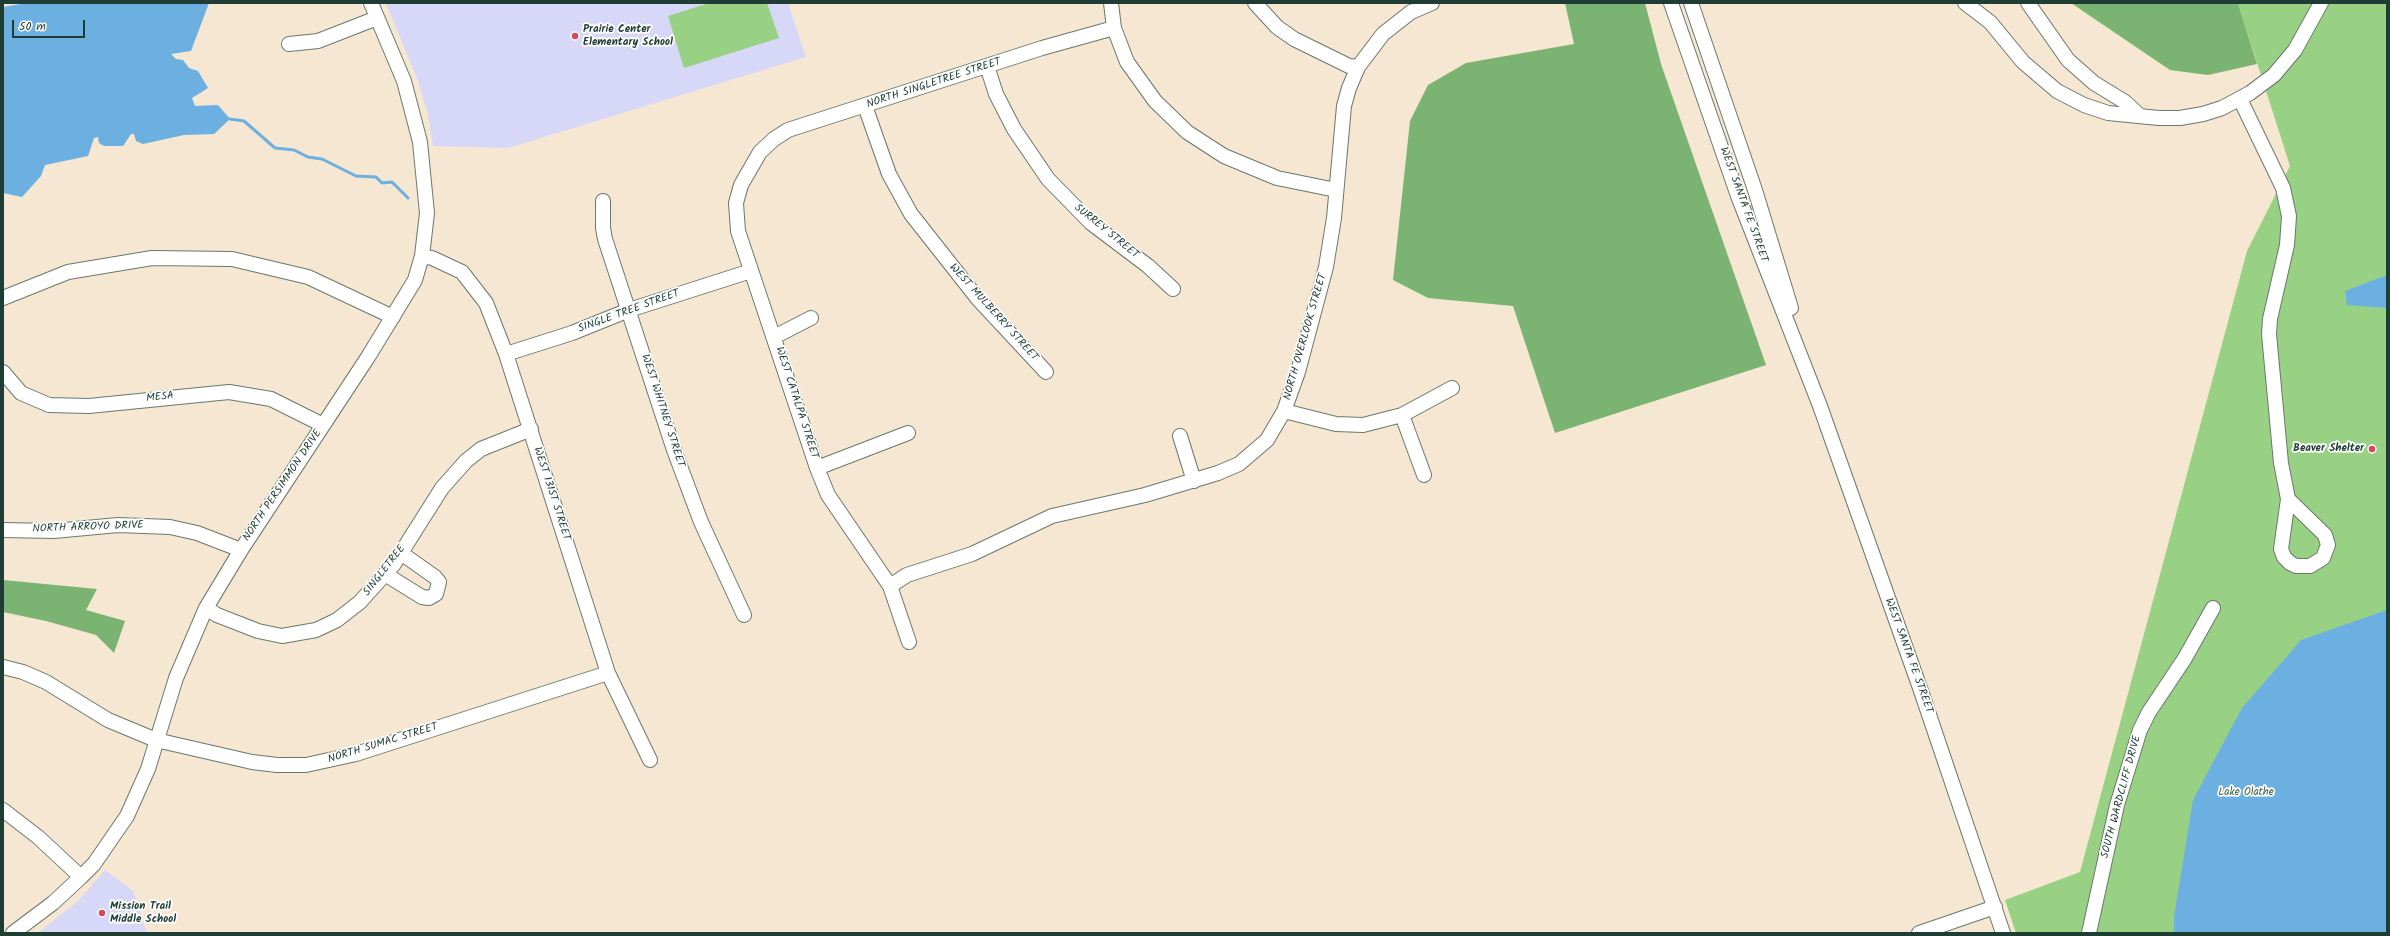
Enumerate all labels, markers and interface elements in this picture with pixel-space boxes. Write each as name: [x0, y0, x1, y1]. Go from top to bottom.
scale bar: [14, 12, 87, 38]
text: 50 m: [19, 17, 46, 36]
place label: Prairie Center Elementary School: [583, 23, 673, 49]
marker: Prairie Center Elementary School: [570, 31, 580, 41]
street label: NORTH SINGLETREE STREET: [865, 56, 1003, 112]
street label: WEST SANTA FE STREET: [1716, 146, 1770, 264]
street label: SURREY STREET: [1071, 202, 1141, 262]
street label: WEST MULBERRY STREET: [946, 262, 1040, 364]
street label: NORTH OVERLOOK STREET: [1282, 272, 1330, 402]
street label: SINGLE TREE STREET: [577, 288, 681, 336]
street label: WEST CATALPA STREET: [772, 345, 820, 461]
street label: WEST WHITNEY STREET: [637, 353, 687, 469]
street label: MESA: [146, 390, 174, 406]
street label: NORTH PERSIMMON DRIVE: [241, 428, 325, 544]
place label: Beaver Shelter: [2293, 442, 2364, 456]
marker: Beaver Shelter: [2367, 444, 2377, 454]
street label: WEST 131ST STREET: [530, 446, 572, 542]
street label: NORTH ARROYO DRIVE: [32, 519, 144, 537]
street label: SINGLETREE: [361, 543, 409, 599]
street label: WEST SANTA FE STREET: [1881, 597, 1935, 715]
street label: NORTH SUMAC STREET: [327, 721, 439, 767]
street label: SOUTH WARDCLIFF DRIVE: [2099, 734, 2145, 860]
park label: Lake Olathe: [2218, 786, 2274, 800]
place label: Mission Trail Middle School: [110, 900, 176, 926]
marker: Mission Trail Middle School: [97, 908, 107, 918]

